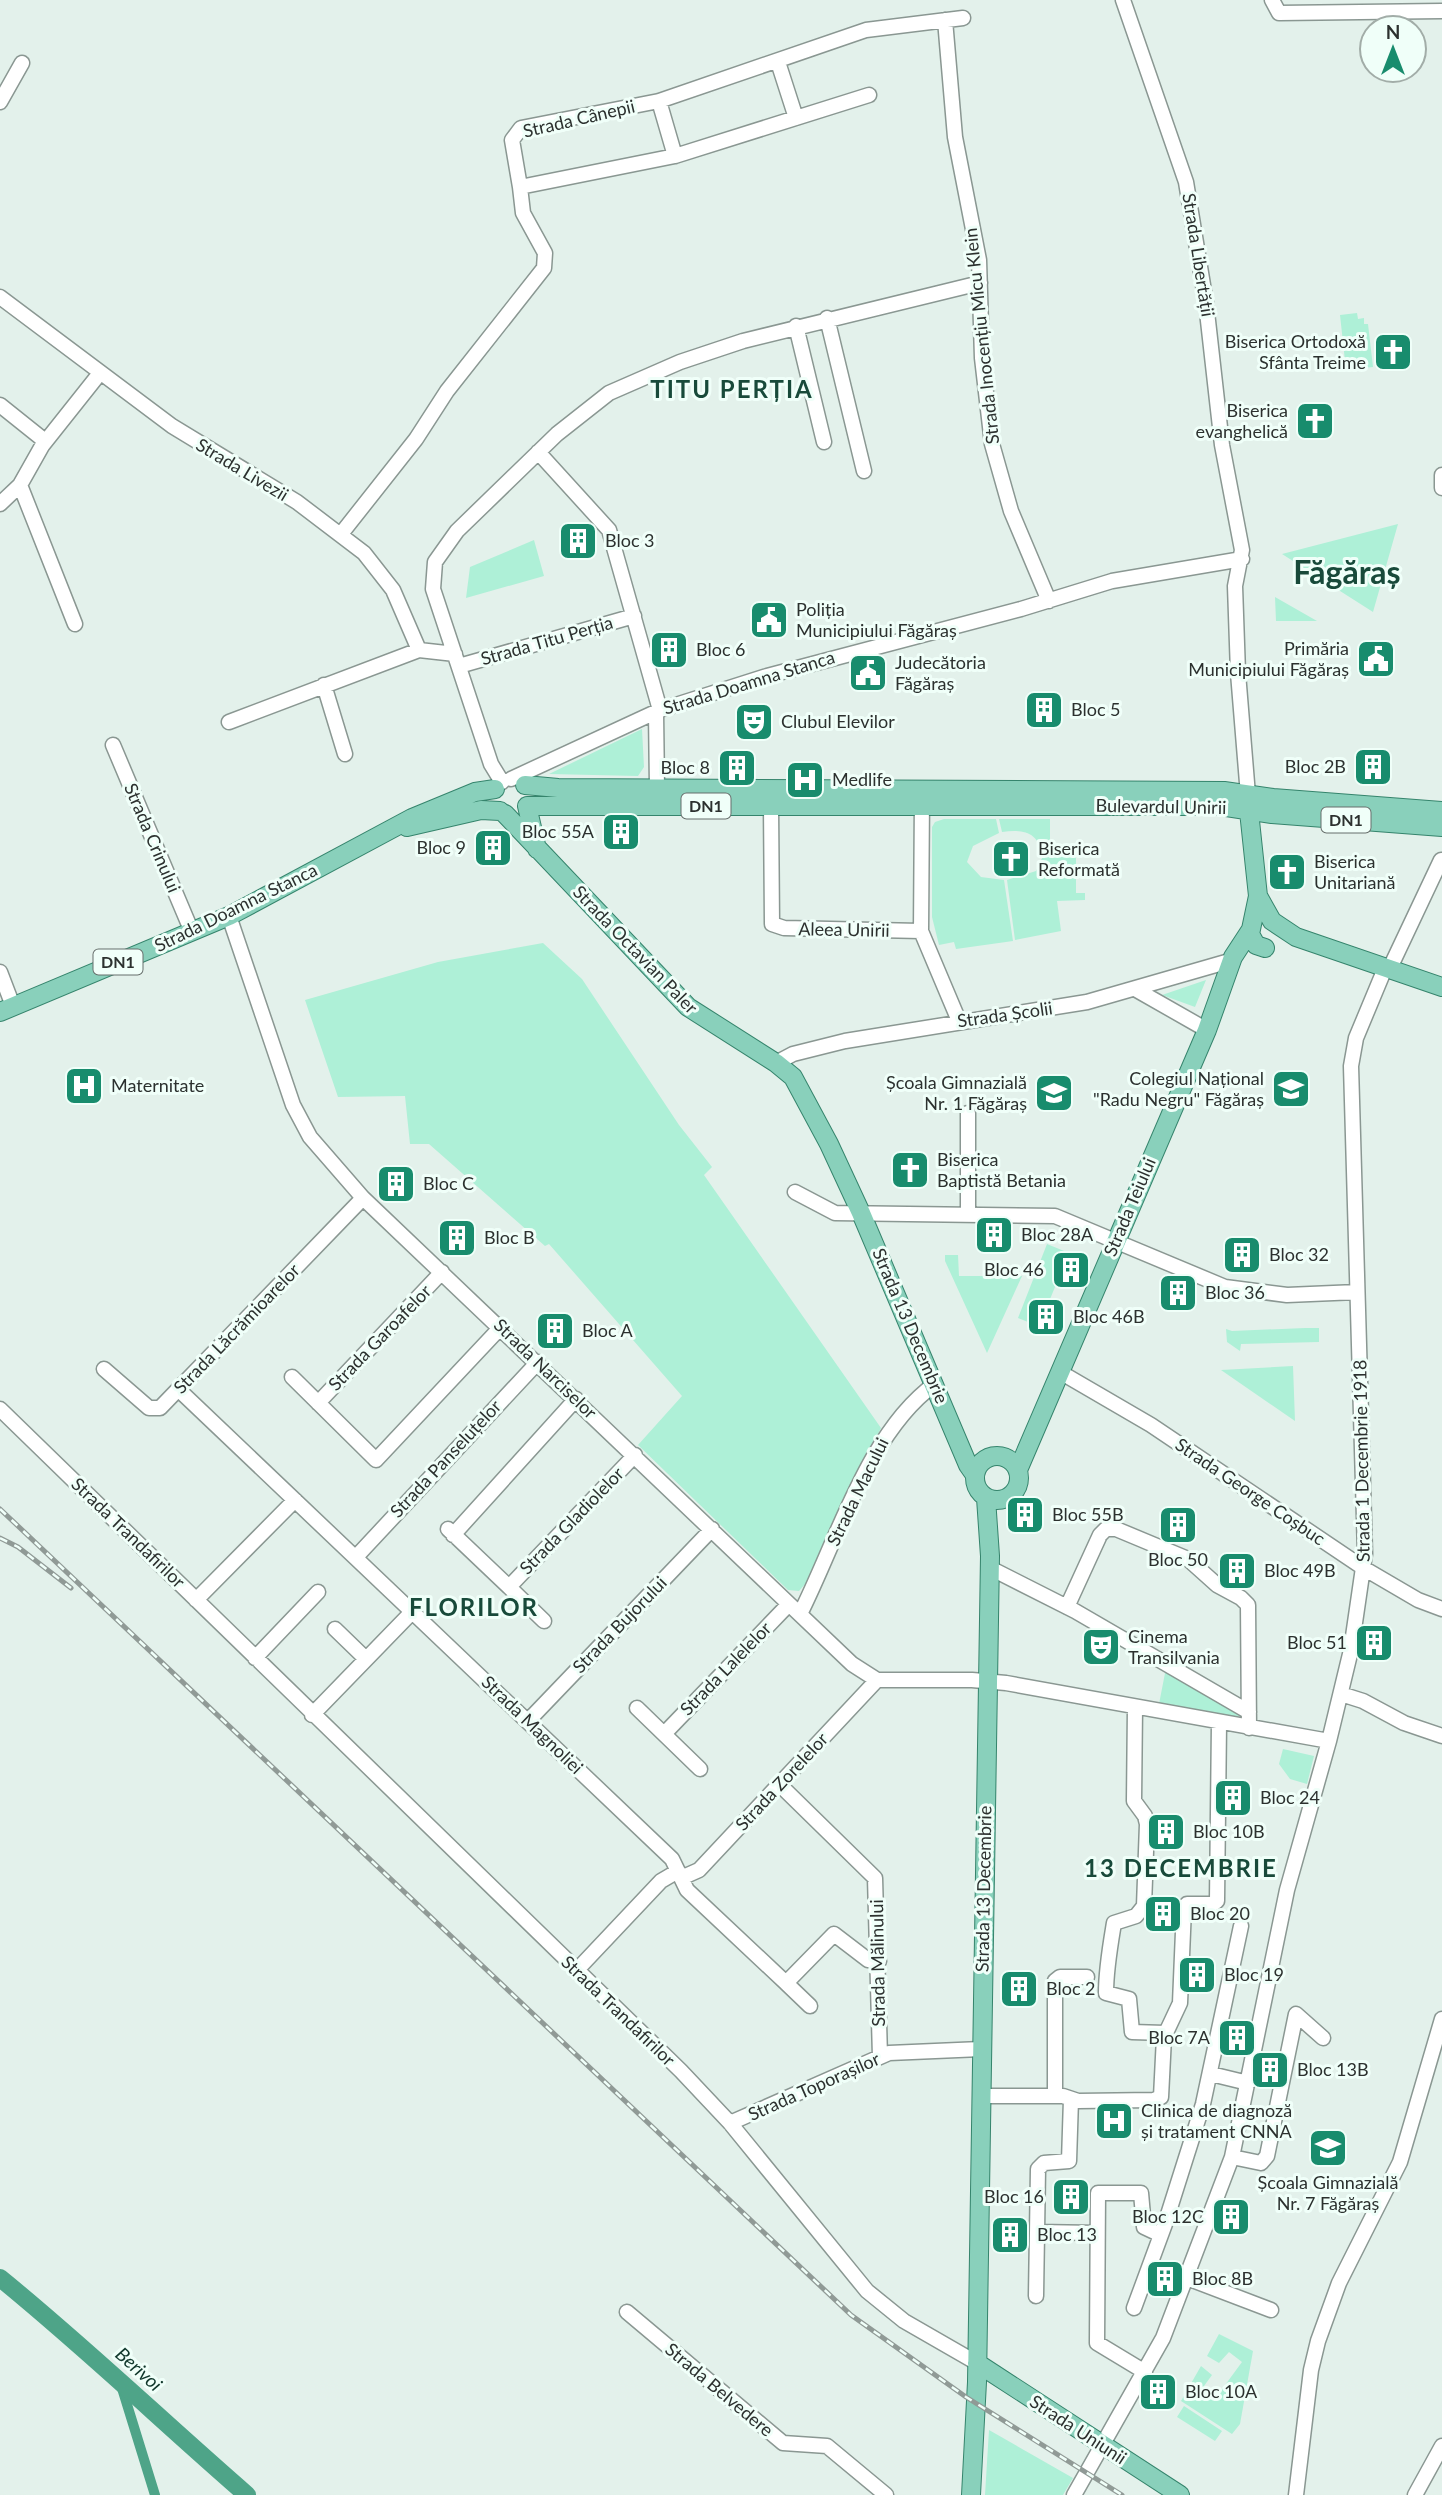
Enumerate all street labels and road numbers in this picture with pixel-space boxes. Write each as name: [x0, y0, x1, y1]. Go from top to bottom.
street label: Strada Cânepii: [521, 94, 637, 142]
street label: Strada Libertății: [1178, 191, 1220, 318]
street label: Strada Inocențiu Micu Klein: [959, 227, 1003, 445]
street label: Strada Livezii: [192, 433, 293, 505]
street label: Strada Titu Perția: [478, 611, 615, 669]
street label: Strada Doamna Stanca: [660, 645, 837, 719]
street label: Strada Crinului: [120, 780, 186, 895]
road number: DN1: [682, 793, 730, 818]
street label: Bulevardul Unirii: [1095, 794, 1227, 818]
road number: DN1: [1322, 807, 1370, 832]
street label: Strada Doamna Stanca: [151, 858, 320, 956]
street label: Strada Octavian Paler: [569, 881, 703, 1018]
street label: Aleea Unirii: [798, 917, 890, 941]
road number: DN1: [94, 950, 142, 974]
street label: Strada Școlii: [956, 996, 1054, 1032]
street label: Strada Teiului: [1098, 1154, 1160, 1259]
street label: Strada 13 Decembrie: [868, 1245, 954, 1407]
street label: Strada Lăcrămioarelor: [169, 1259, 304, 1398]
street label: Strada Garoafelor: [323, 1280, 436, 1395]
street label: Strada Narciselor: [490, 1314, 602, 1423]
street label: Strada 1 Decembrie 1918: [1348, 1360, 1374, 1562]
street label: Strada Panseluțelor: [385, 1395, 506, 1522]
street label: Strada George Coșbuc: [1172, 1433, 1330, 1550]
street label: Strada Macului: [821, 1434, 893, 1549]
street label: Strada Gladiolelor: [515, 1462, 628, 1578]
street label: Strada Trandafirilor: [67, 1472, 190, 1592]
street label: Strada Bujorului: [568, 1571, 671, 1677]
street label: Strada Lalelelor: [675, 1617, 776, 1720]
street label: Strada Magnoliei: [478, 1670, 588, 1778]
street label: Strada Zorelelor: [730, 1727, 833, 1835]
street label: Strada 13 Decembrie: [971, 1806, 995, 1972]
street label: Strada Mălinului: [865, 1899, 889, 2027]
street label: Strada Trandafirilor: [557, 1950, 680, 2070]
street label: Strada Toporașilor: [744, 2047, 883, 2125]
street label: Strada Belvedere: [661, 2338, 778, 2441]
street label: Strada Uniunii: [1026, 2390, 1131, 2469]

